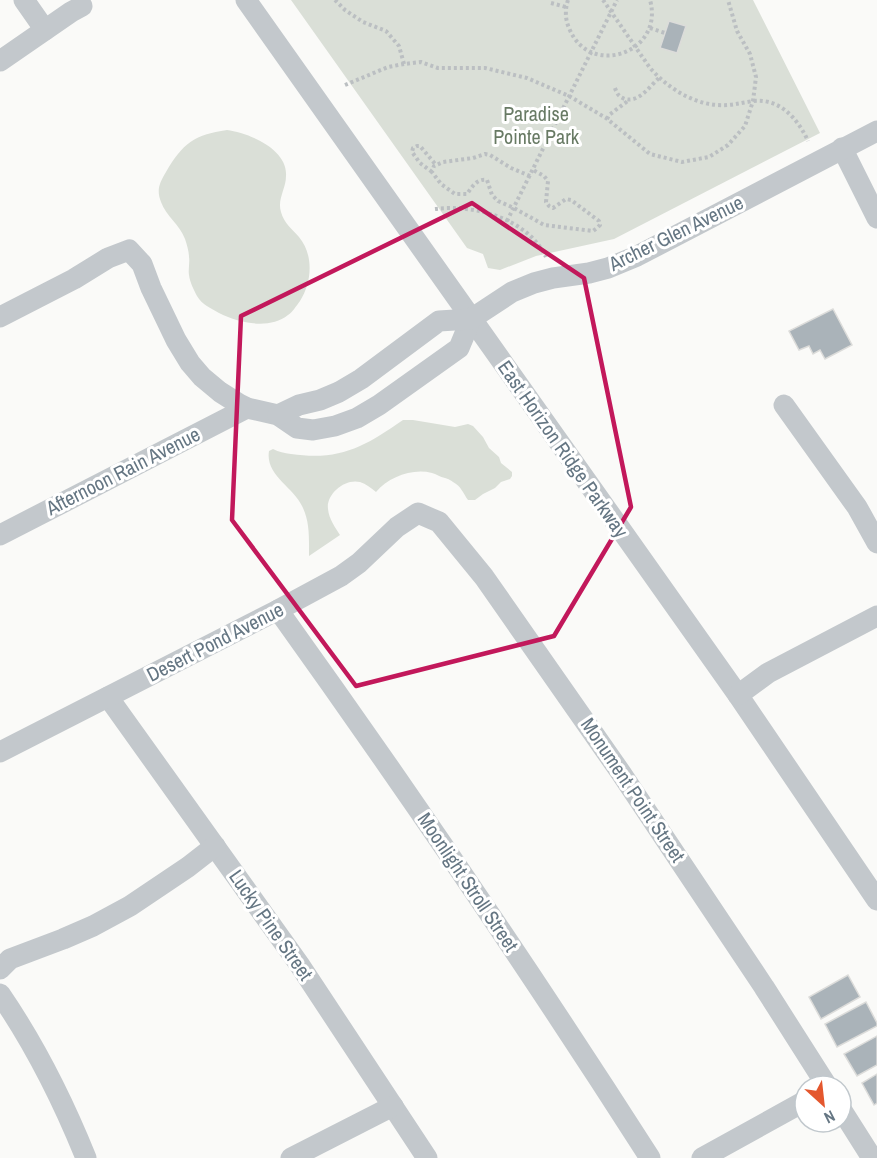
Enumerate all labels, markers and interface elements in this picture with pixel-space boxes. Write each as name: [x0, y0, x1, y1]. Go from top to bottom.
park label: Paradise Pointe Park: [493, 100, 580, 150]
street label: Archer Glen Avenue: [603, 188, 748, 277]
street label: East Horizon Ridge Parkway: [492, 355, 635, 543]
street label: Afternoon Rain Avenue: [40, 420, 204, 521]
street label: Desert Pond Avenue: [142, 595, 288, 688]
street label: Monument Point Street: [575, 712, 692, 868]
street label: Moonlight Stroll Street: [412, 807, 525, 957]
street label: Lucky Pine Street: [223, 864, 320, 986]
north arrow: [793, 1074, 853, 1134]
text: N: [821, 1105, 839, 1129]

